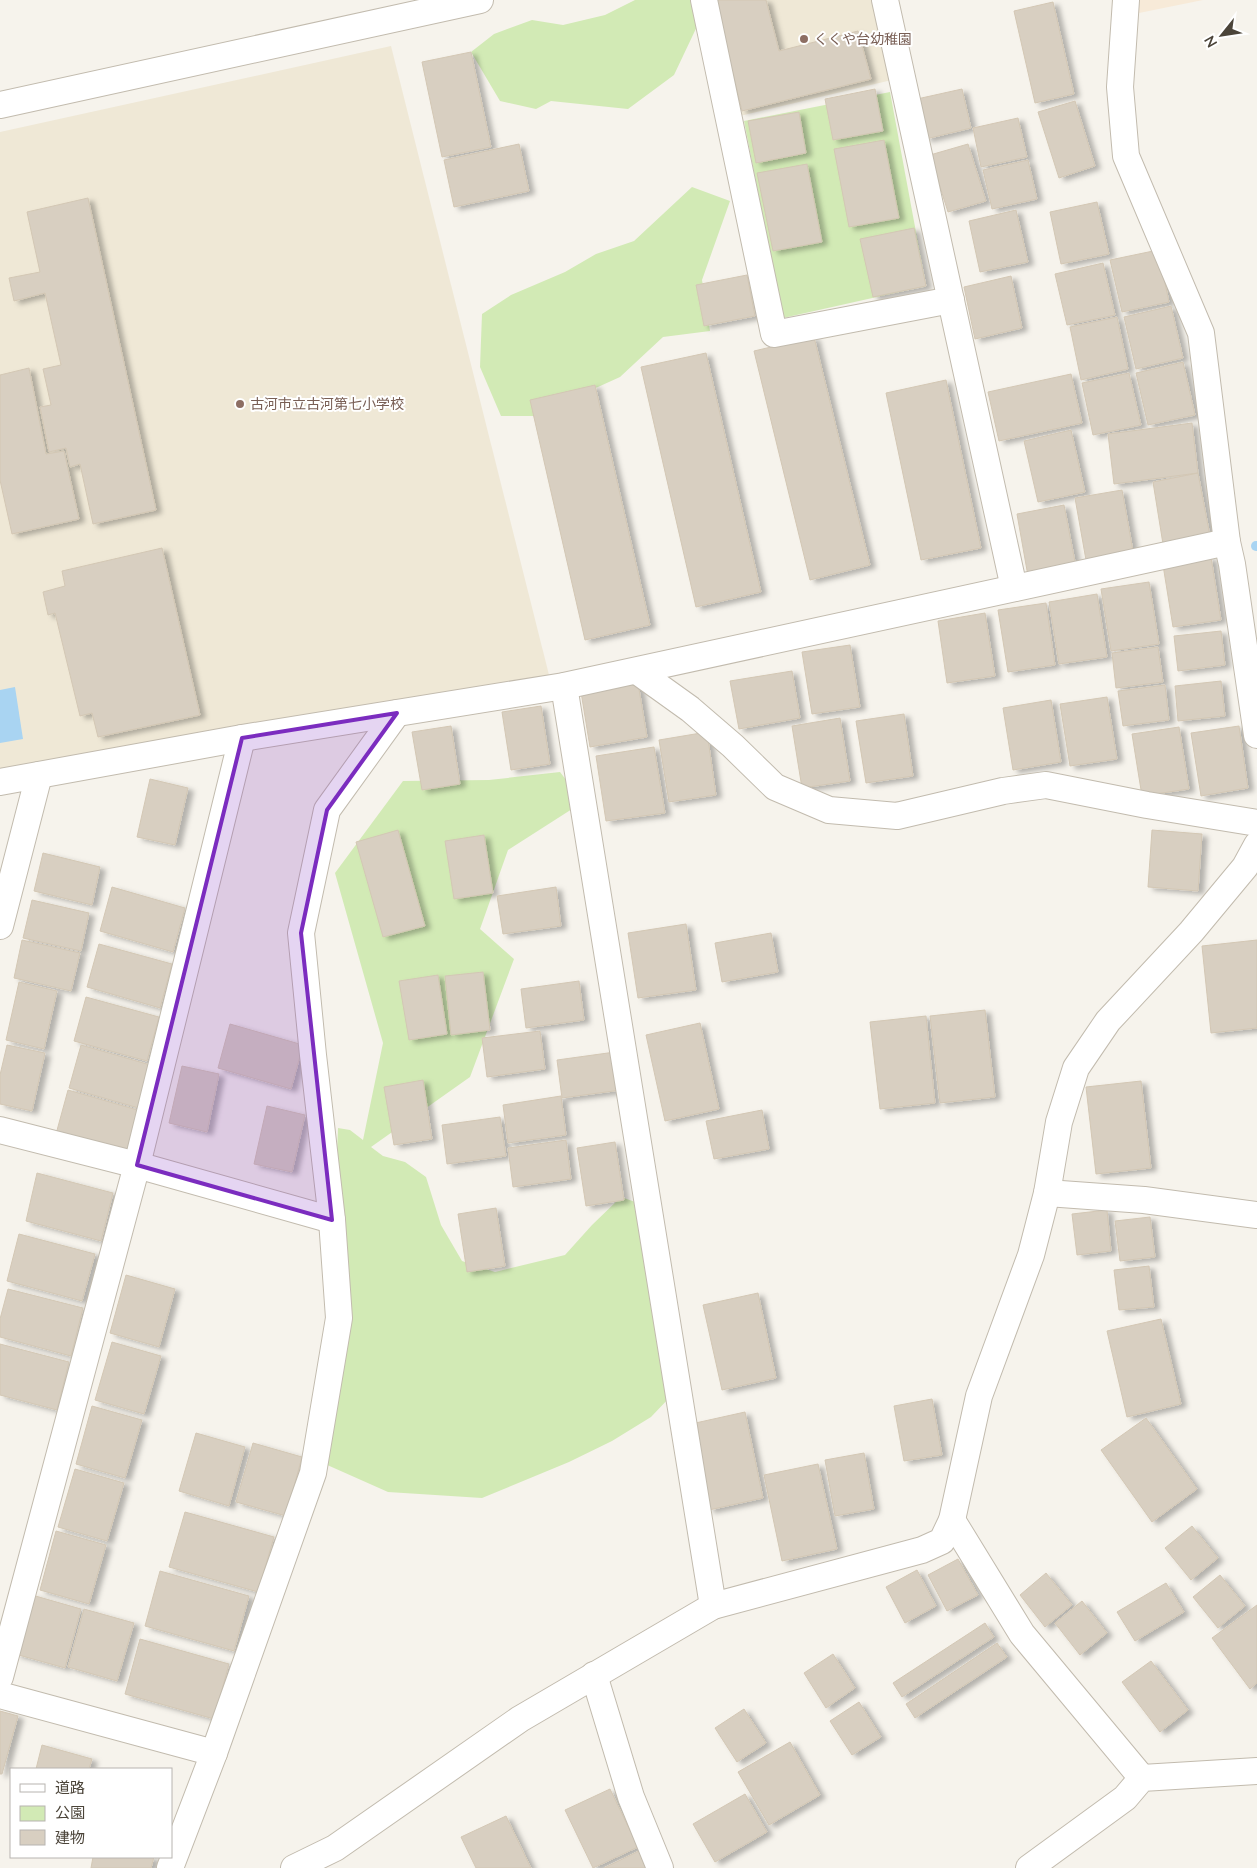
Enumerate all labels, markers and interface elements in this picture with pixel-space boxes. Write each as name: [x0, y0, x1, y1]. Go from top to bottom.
north arrow: [1197, 10, 1247, 60]
place label: くくや台幼稚園: [814, 30, 912, 47]
marker: くくや台幼稚園: [798, 33, 810, 45]
text: N: [1200, 33, 1220, 51]
place label: 古河市立古河第七小学校: [250, 395, 404, 412]
marker: 古河市立古河第七小学校: [234, 398, 246, 410]
legend: [10, 1768, 172, 1858]
text: 道路: [55, 1778, 85, 1796]
text: 公園: [55, 1803, 85, 1821]
text: 建物: [55, 1828, 85, 1846]

